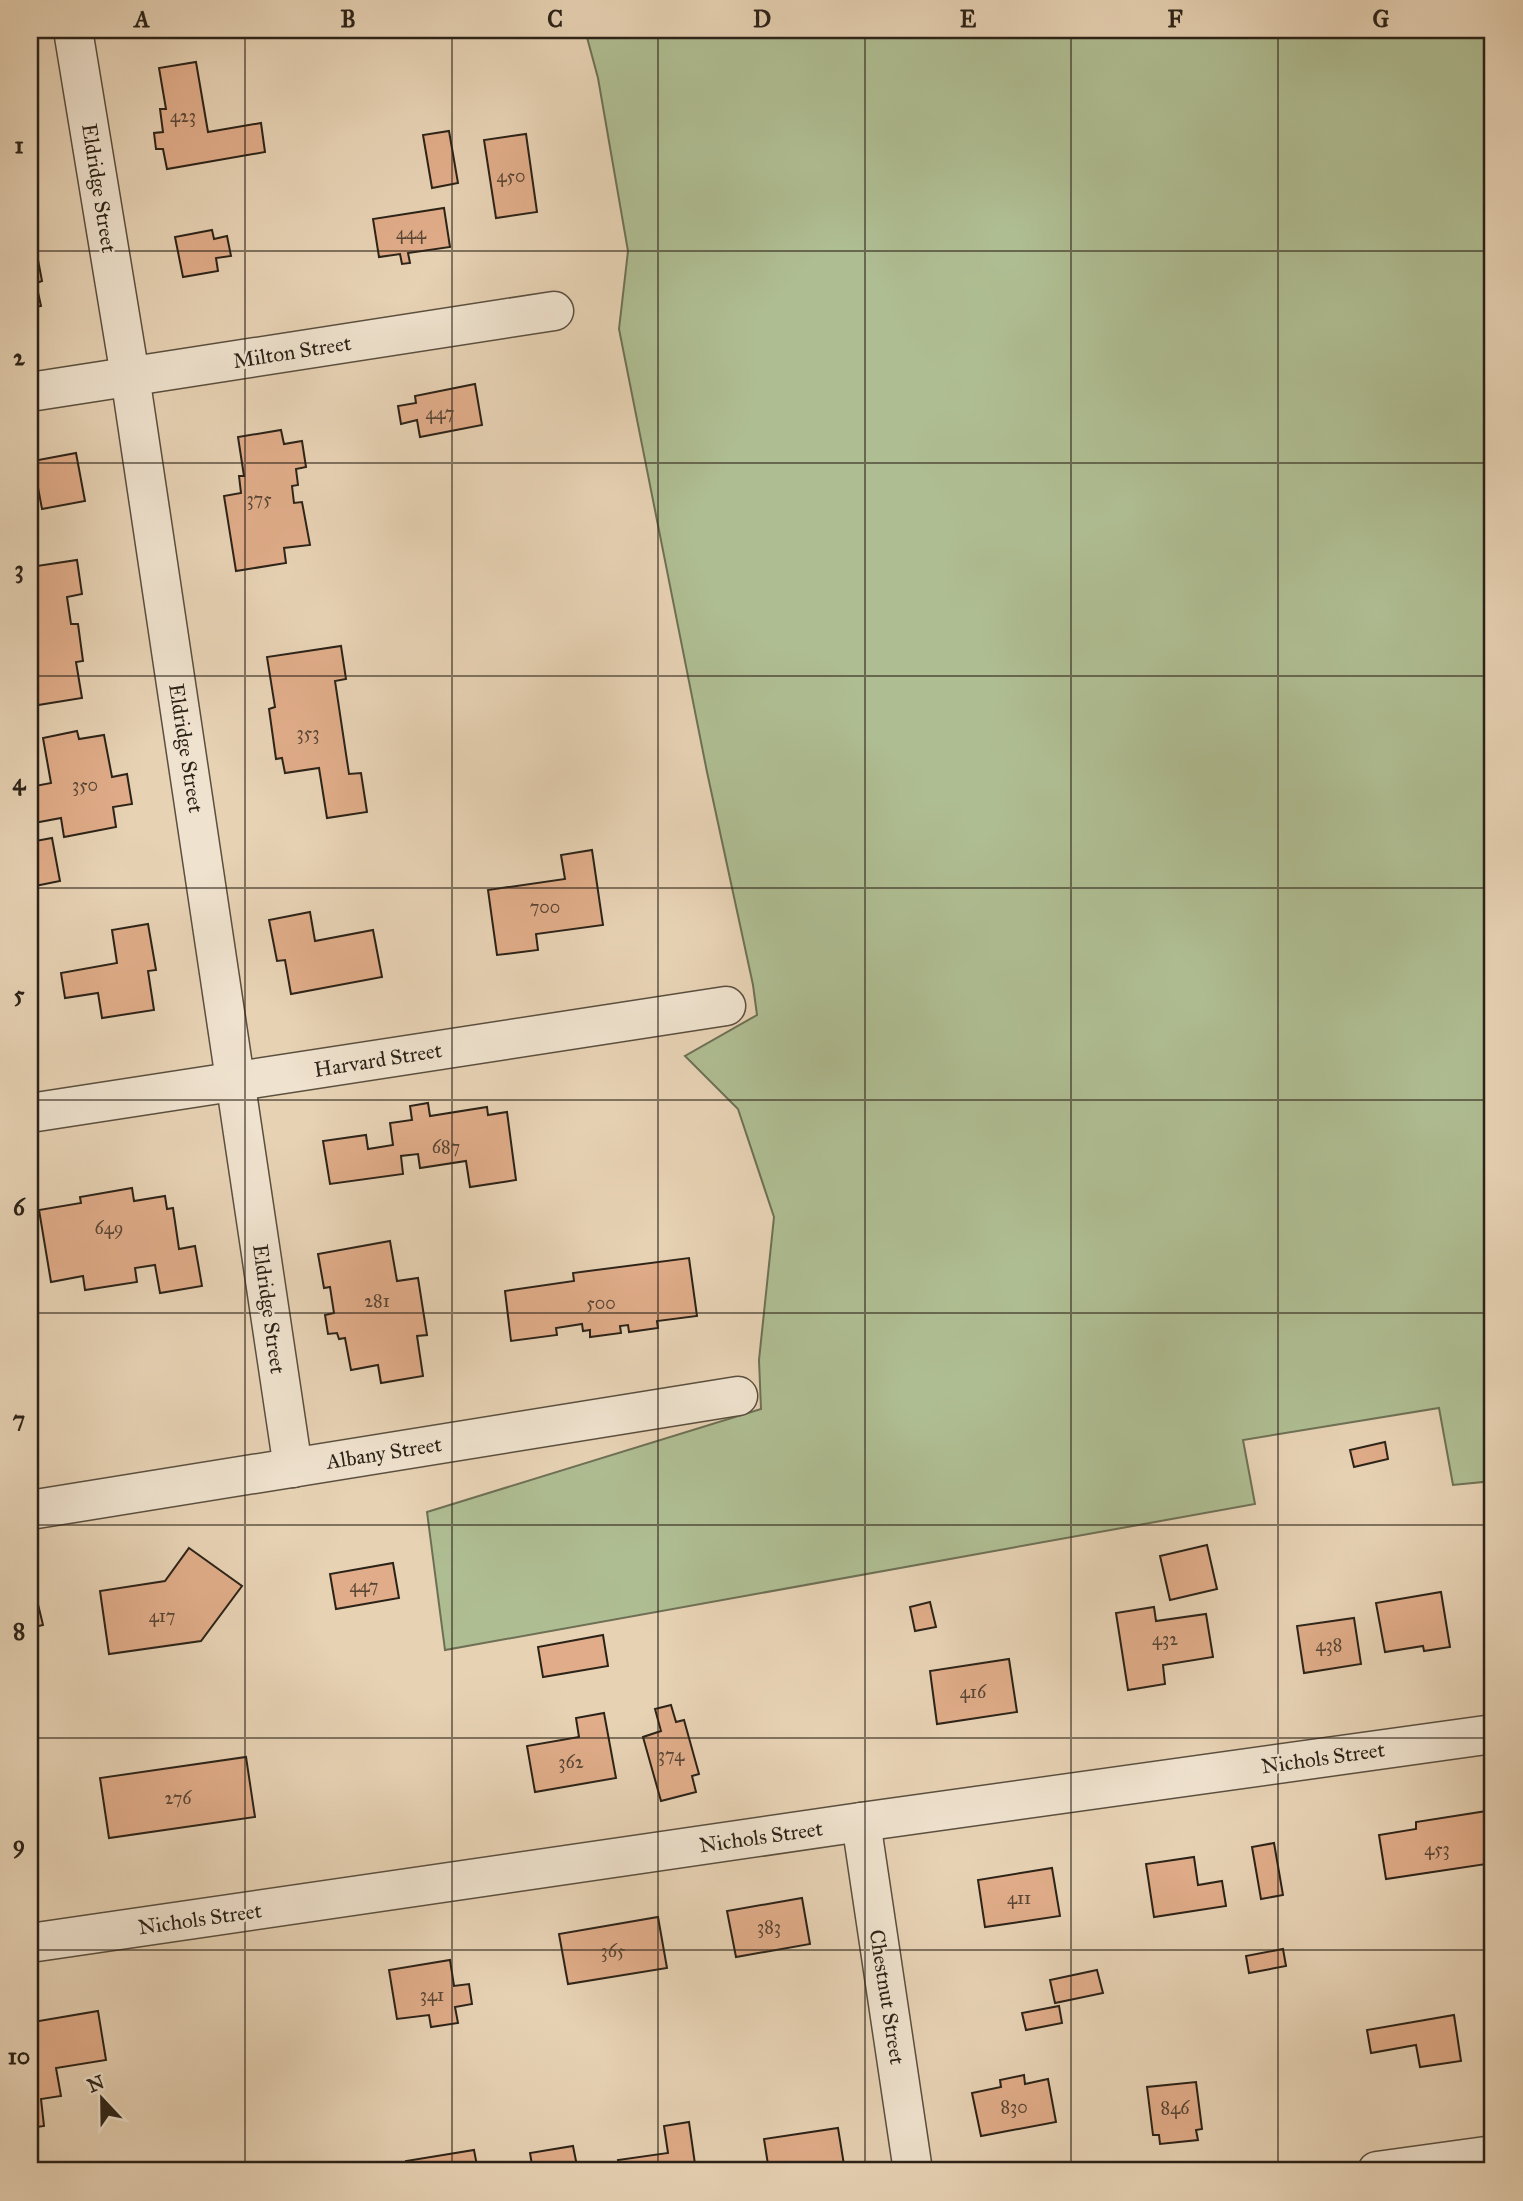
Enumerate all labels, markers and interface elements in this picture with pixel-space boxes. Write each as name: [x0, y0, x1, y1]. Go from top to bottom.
text: A: [132, 5, 150, 33]
text: B: [340, 5, 356, 33]
text: C: [547, 5, 563, 33]
text: D: [753, 5, 771, 33]
text: E: [960, 5, 977, 33]
text: F: [1167, 5, 1183, 33]
text: G: [1373, 5, 1390, 33]
house number: 423: [170, 105, 196, 127]
street label: Eldridge Street: [76, 121, 122, 255]
text: 1: [14, 131, 24, 159]
house number: 450: [497, 165, 525, 187]
house number: 444: [396, 222, 427, 244]
street label: Milton Street: [231, 330, 353, 374]
text: 2: [13, 343, 25, 371]
house number: 447: [426, 402, 454, 424]
house number: 375: [246, 488, 272, 510]
text: 3: [14, 555, 24, 584]
street label: Eldridge Street: [163, 681, 209, 815]
house number: 353: [297, 722, 319, 744]
text: 4: [13, 768, 27, 796]
house number: 350: [72, 774, 98, 796]
house number: 700: [530, 896, 560, 918]
text: 5: [14, 980, 25, 1008]
street label: Harvard Street: [312, 1037, 444, 1083]
house number: 687: [432, 1136, 460, 1158]
text: 6: [13, 1193, 26, 1221]
house number: 649: [95, 1217, 123, 1239]
street label: Eldridge Street: [247, 1243, 291, 1376]
house number: 281: [364, 1290, 390, 1312]
house number: 500: [586, 1292, 616, 1314]
text: 7: [13, 1405, 25, 1433]
street label: Albany Street: [323, 1431, 444, 1475]
house number: 447: [350, 1575, 378, 1597]
house number: 417: [149, 1605, 175, 1627]
text: 8: [13, 1617, 25, 1645]
house number: 432: [1152, 1628, 1178, 1650]
house number: 438: [1316, 1634, 1342, 1656]
house number: 416: [960, 1681, 987, 1703]
street label: Nichols Street: [1260, 1736, 1387, 1780]
house number: 374: [658, 1744, 685, 1766]
house number: 362: [558, 1751, 584, 1773]
house number: 276: [164, 1787, 192, 1809]
street label: Nichols Street: [698, 1815, 825, 1859]
text: 9: [13, 1830, 25, 1859]
house number: 453: [1424, 1838, 1450, 1860]
house number: 411: [1007, 1887, 1031, 1909]
street label: Nichols Street: [137, 1897, 264, 1941]
house number: 383: [757, 1916, 781, 1938]
street label: Chestnut Street: [863, 1928, 911, 2067]
house number: 365: [601, 1940, 626, 1962]
house number: 341: [420, 1984, 444, 2006]
text: 10: [8, 2042, 30, 2070]
north arrow: [66, 2064, 136, 2134]
text: N: [84, 2070, 108, 2097]
house number: 830: [1000, 2096, 1028, 2118]
house number: 846: [1161, 2097, 1190, 2119]

